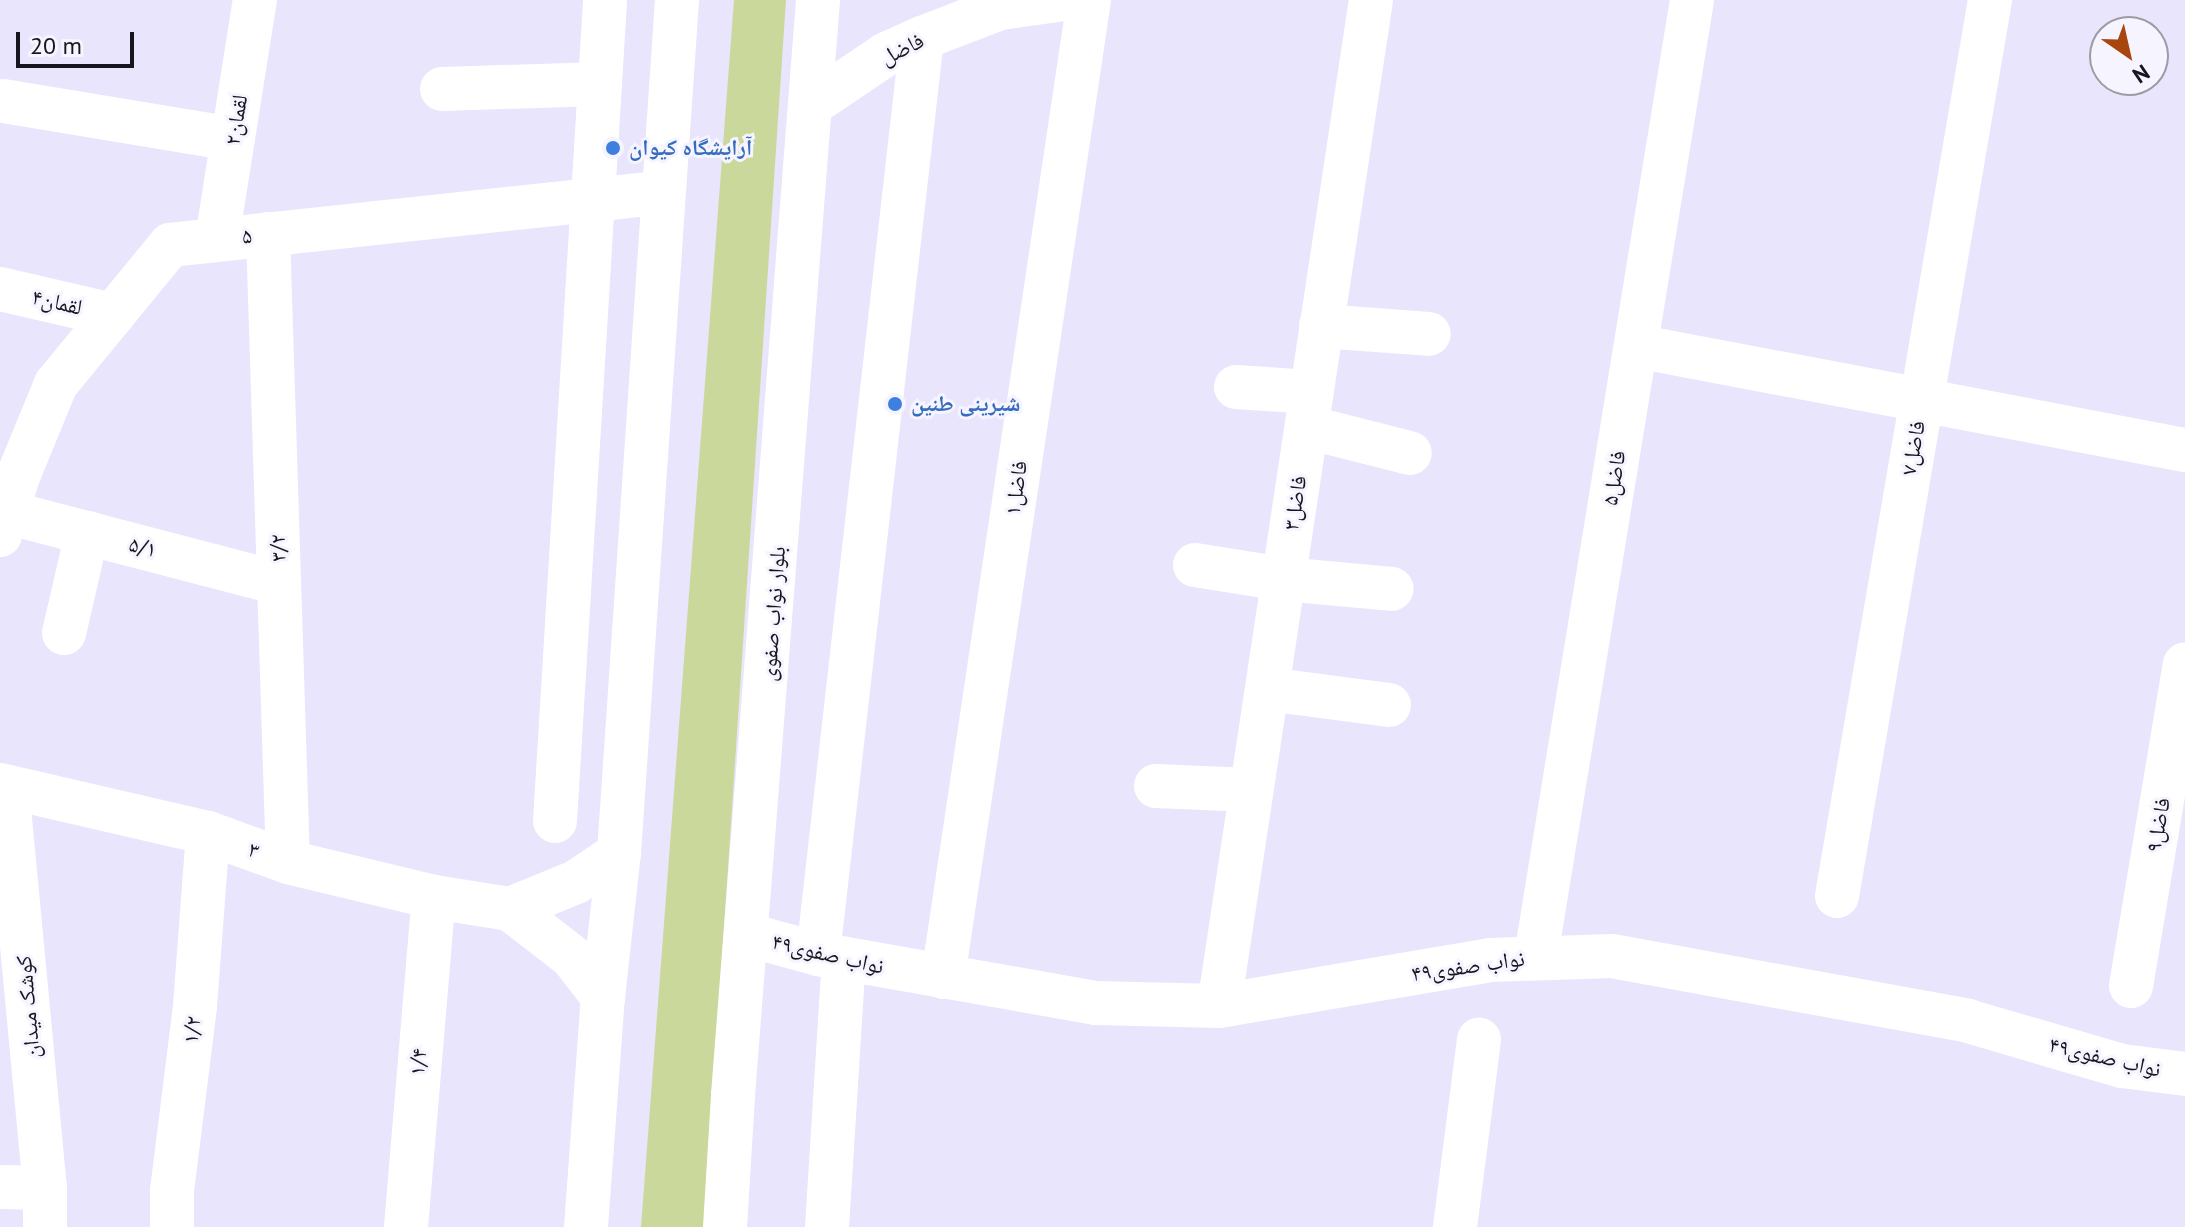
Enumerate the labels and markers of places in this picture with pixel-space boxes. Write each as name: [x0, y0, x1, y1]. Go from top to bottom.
place label: آرایشگاه کیوان: [629, 135, 752, 161]
marker: آرایشگاه کیوان: [604, 139, 622, 157]
place label: شیرینی طنین: [911, 391, 1020, 417]
marker: شیرینی طنین: [886, 395, 904, 413]

